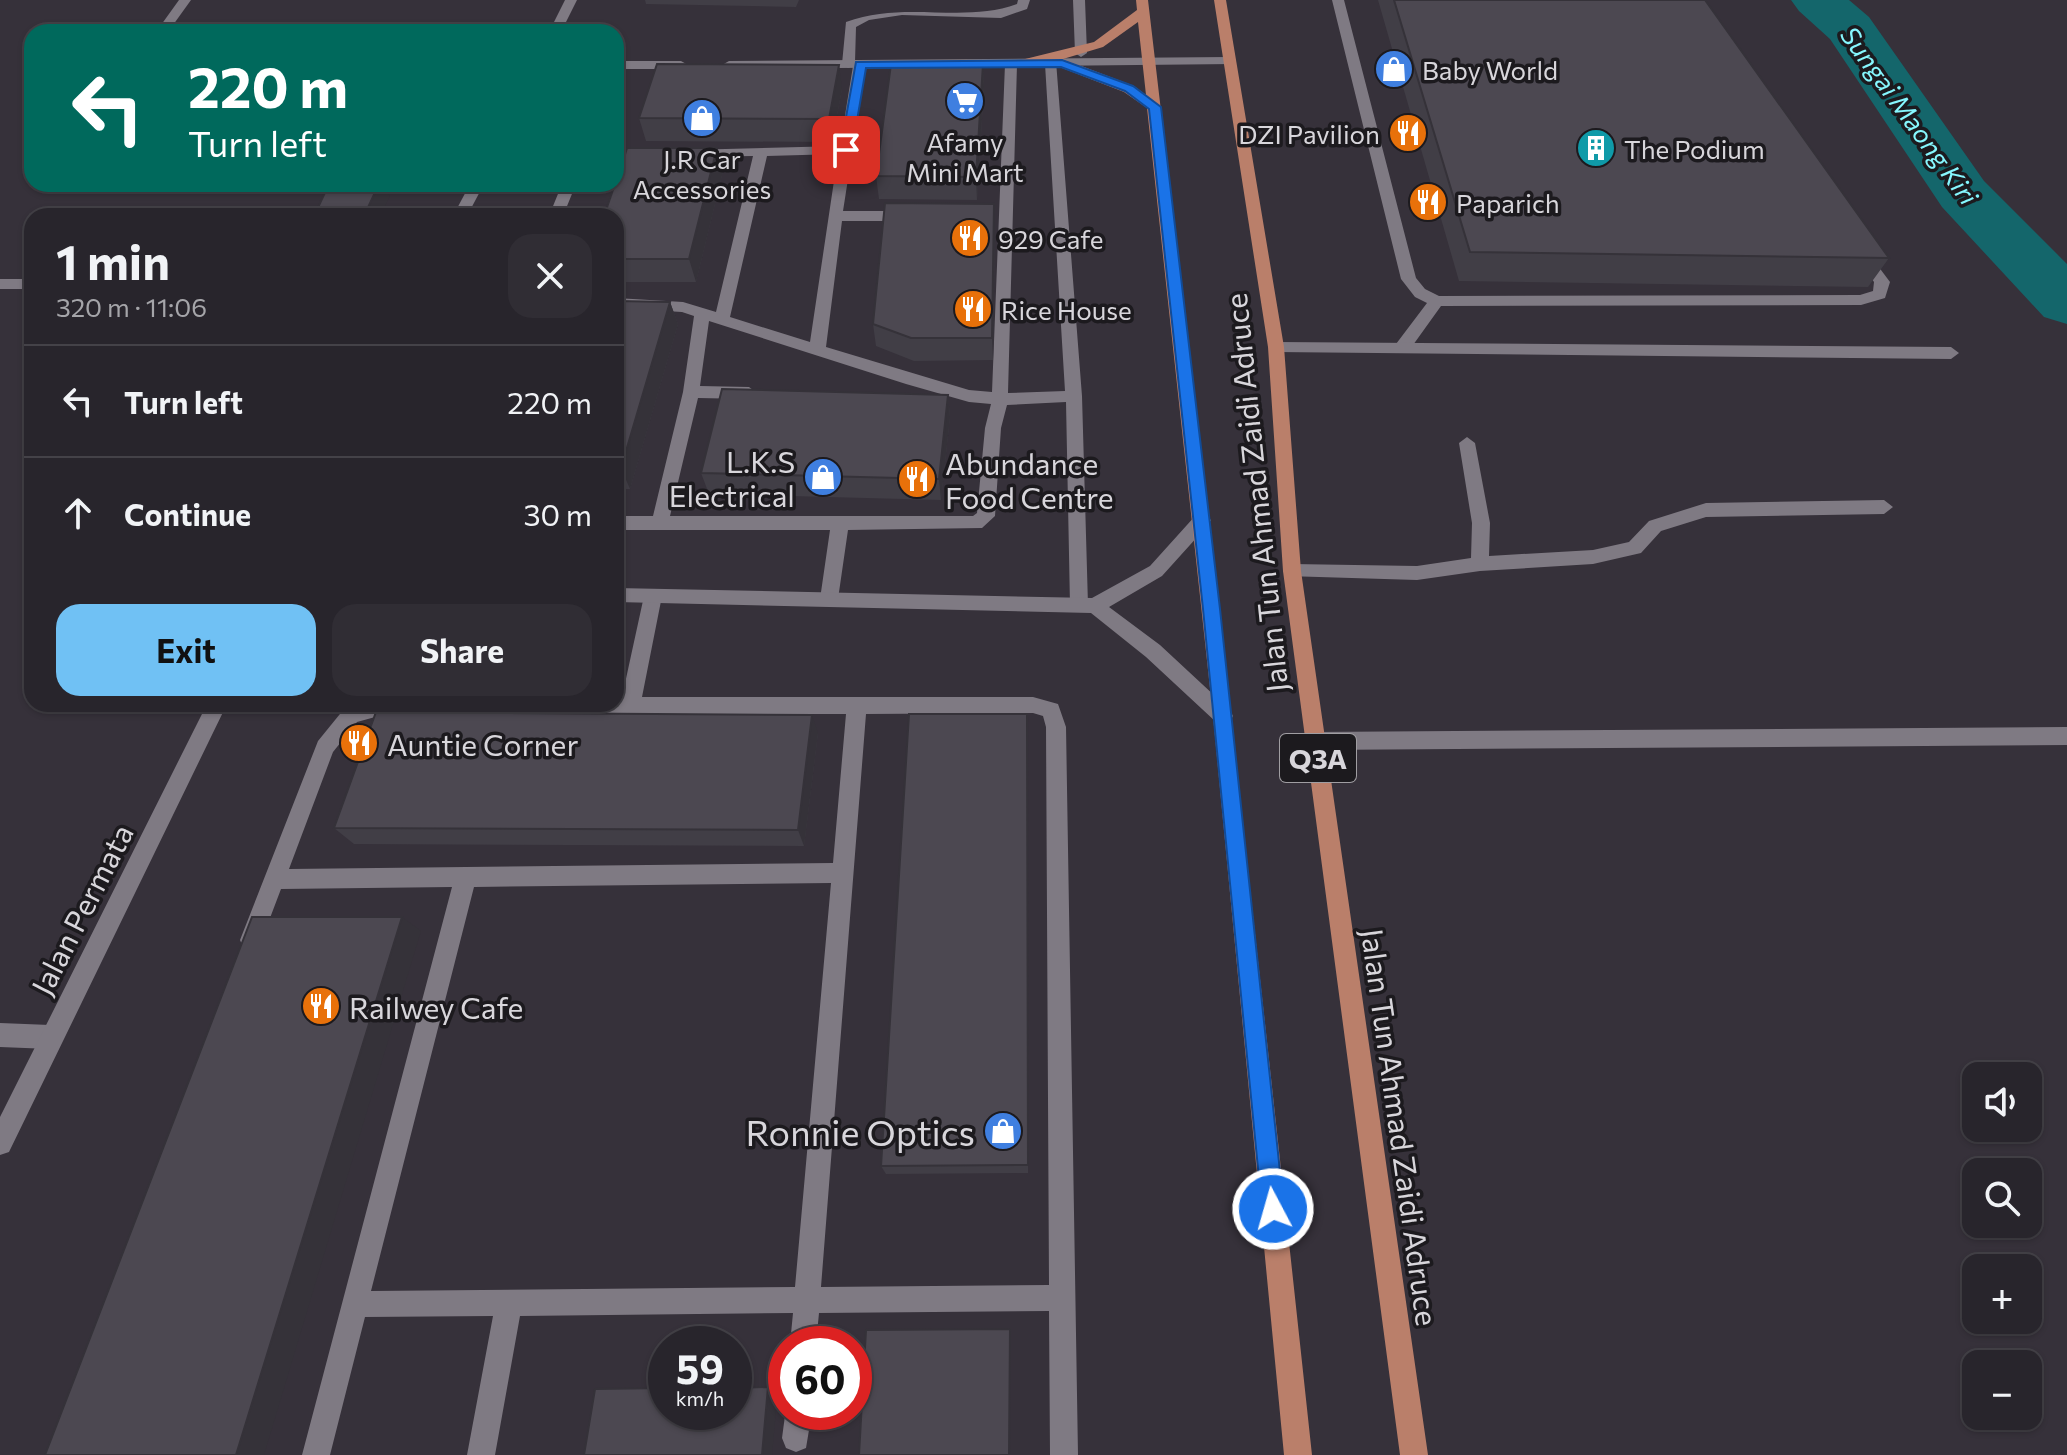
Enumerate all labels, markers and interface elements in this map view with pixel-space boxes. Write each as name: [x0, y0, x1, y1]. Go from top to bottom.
water label: Sungai Maong Kiri: [1835, 20, 1986, 211]
shop icon: Baby World: [1373, 48, 1415, 90]
text: 220 m: [188, 51, 348, 120]
place label: Baby World: [1422, 54, 1558, 85]
icon: left: [56, 56, 160, 160]
supermarket icon: Afamy Mini Mart: [944, 80, 986, 122]
shop icon: J.R Car Accessories: [681, 97, 723, 139]
restaurant icon: DZI Pavilion: [1387, 112, 1429, 154]
pin: [812, 116, 880, 184]
place label: DZI Pavilion: [1238, 118, 1380, 149]
text: Turn left: [188, 120, 327, 164]
place label: Afamy Mini Mart: [906, 126, 1024, 187]
building icon: The Podium: [1575, 127, 1617, 169]
icon: arrive: [824, 128, 868, 172]
place label: The Podium: [1624, 133, 1765, 164]
place label: J.R Car Accessories: [633, 143, 771, 204]
restaurant icon: Paparich: [1407, 181, 1449, 223]
place label: Paparich: [1456, 187, 1560, 218]
restaurant icon: 929 Cafe: [949, 217, 991, 259]
place label: 929 Cafe: [998, 223, 1104, 254]
text: 1 min: [56, 231, 170, 290]
button: close: [508, 234, 592, 318]
restaurant icon: Rice House: [952, 288, 994, 330]
text: 320 m · 11:06: [56, 291, 207, 322]
street label: Jalan Tun Ahmad Zaidi Adruce: [1216, 292, 1294, 694]
place label: Rice House: [1001, 294, 1132, 325]
icon: left: [56, 379, 100, 423]
text: Turn left: [124, 383, 243, 420]
text: 220 m: [507, 383, 592, 420]
place label: L.K.S Electrical: [669, 442, 795, 513]
place label: Abundance Food Centre: [945, 444, 1114, 515]
shop icon: L.K.S Electrical: [802, 456, 844, 498]
restaurant icon: Abundance Food Centre: [896, 458, 938, 500]
icon: ahead: [56, 491, 100, 535]
text: Continue: [124, 495, 251, 532]
text: 30 m: [523, 495, 592, 532]
button: Exit: [56, 604, 316, 696]
button: Share: [332, 604, 592, 696]
restaurant icon: Auntie Corner: [338, 722, 380, 764]
place label: Auntie Corner: [387, 725, 578, 762]
road number: Q3A: [1280, 734, 1356, 782]
street label: Jalan Permata: [22, 817, 140, 1001]
street label: Jalan Tun Ahmad Zaidi Adruce: [1355, 926, 1447, 1328]
restaurant icon: Railwey Cafe: [300, 985, 342, 1027]
place label: Railwey Cafe: [349, 988, 523, 1025]
map controls: [1962, 1062, 2042, 1430]
button: sound: [1962, 1062, 2042, 1142]
place label: Ronnie Optics: [746, 1109, 975, 1153]
shop icon: Ronnie Optics: [982, 1110, 1024, 1152]
button: search: [1962, 1158, 2042, 1238]
position arrow: [1231, 1167, 1315, 1251]
button: +: [1962, 1254, 2042, 1334]
speed limit sign: 60: [768, 1326, 872, 1430]
text: 59: [676, 1343, 724, 1392]
button: −: [1962, 1350, 2042, 1430]
text: km/h: [676, 1386, 724, 1410]

